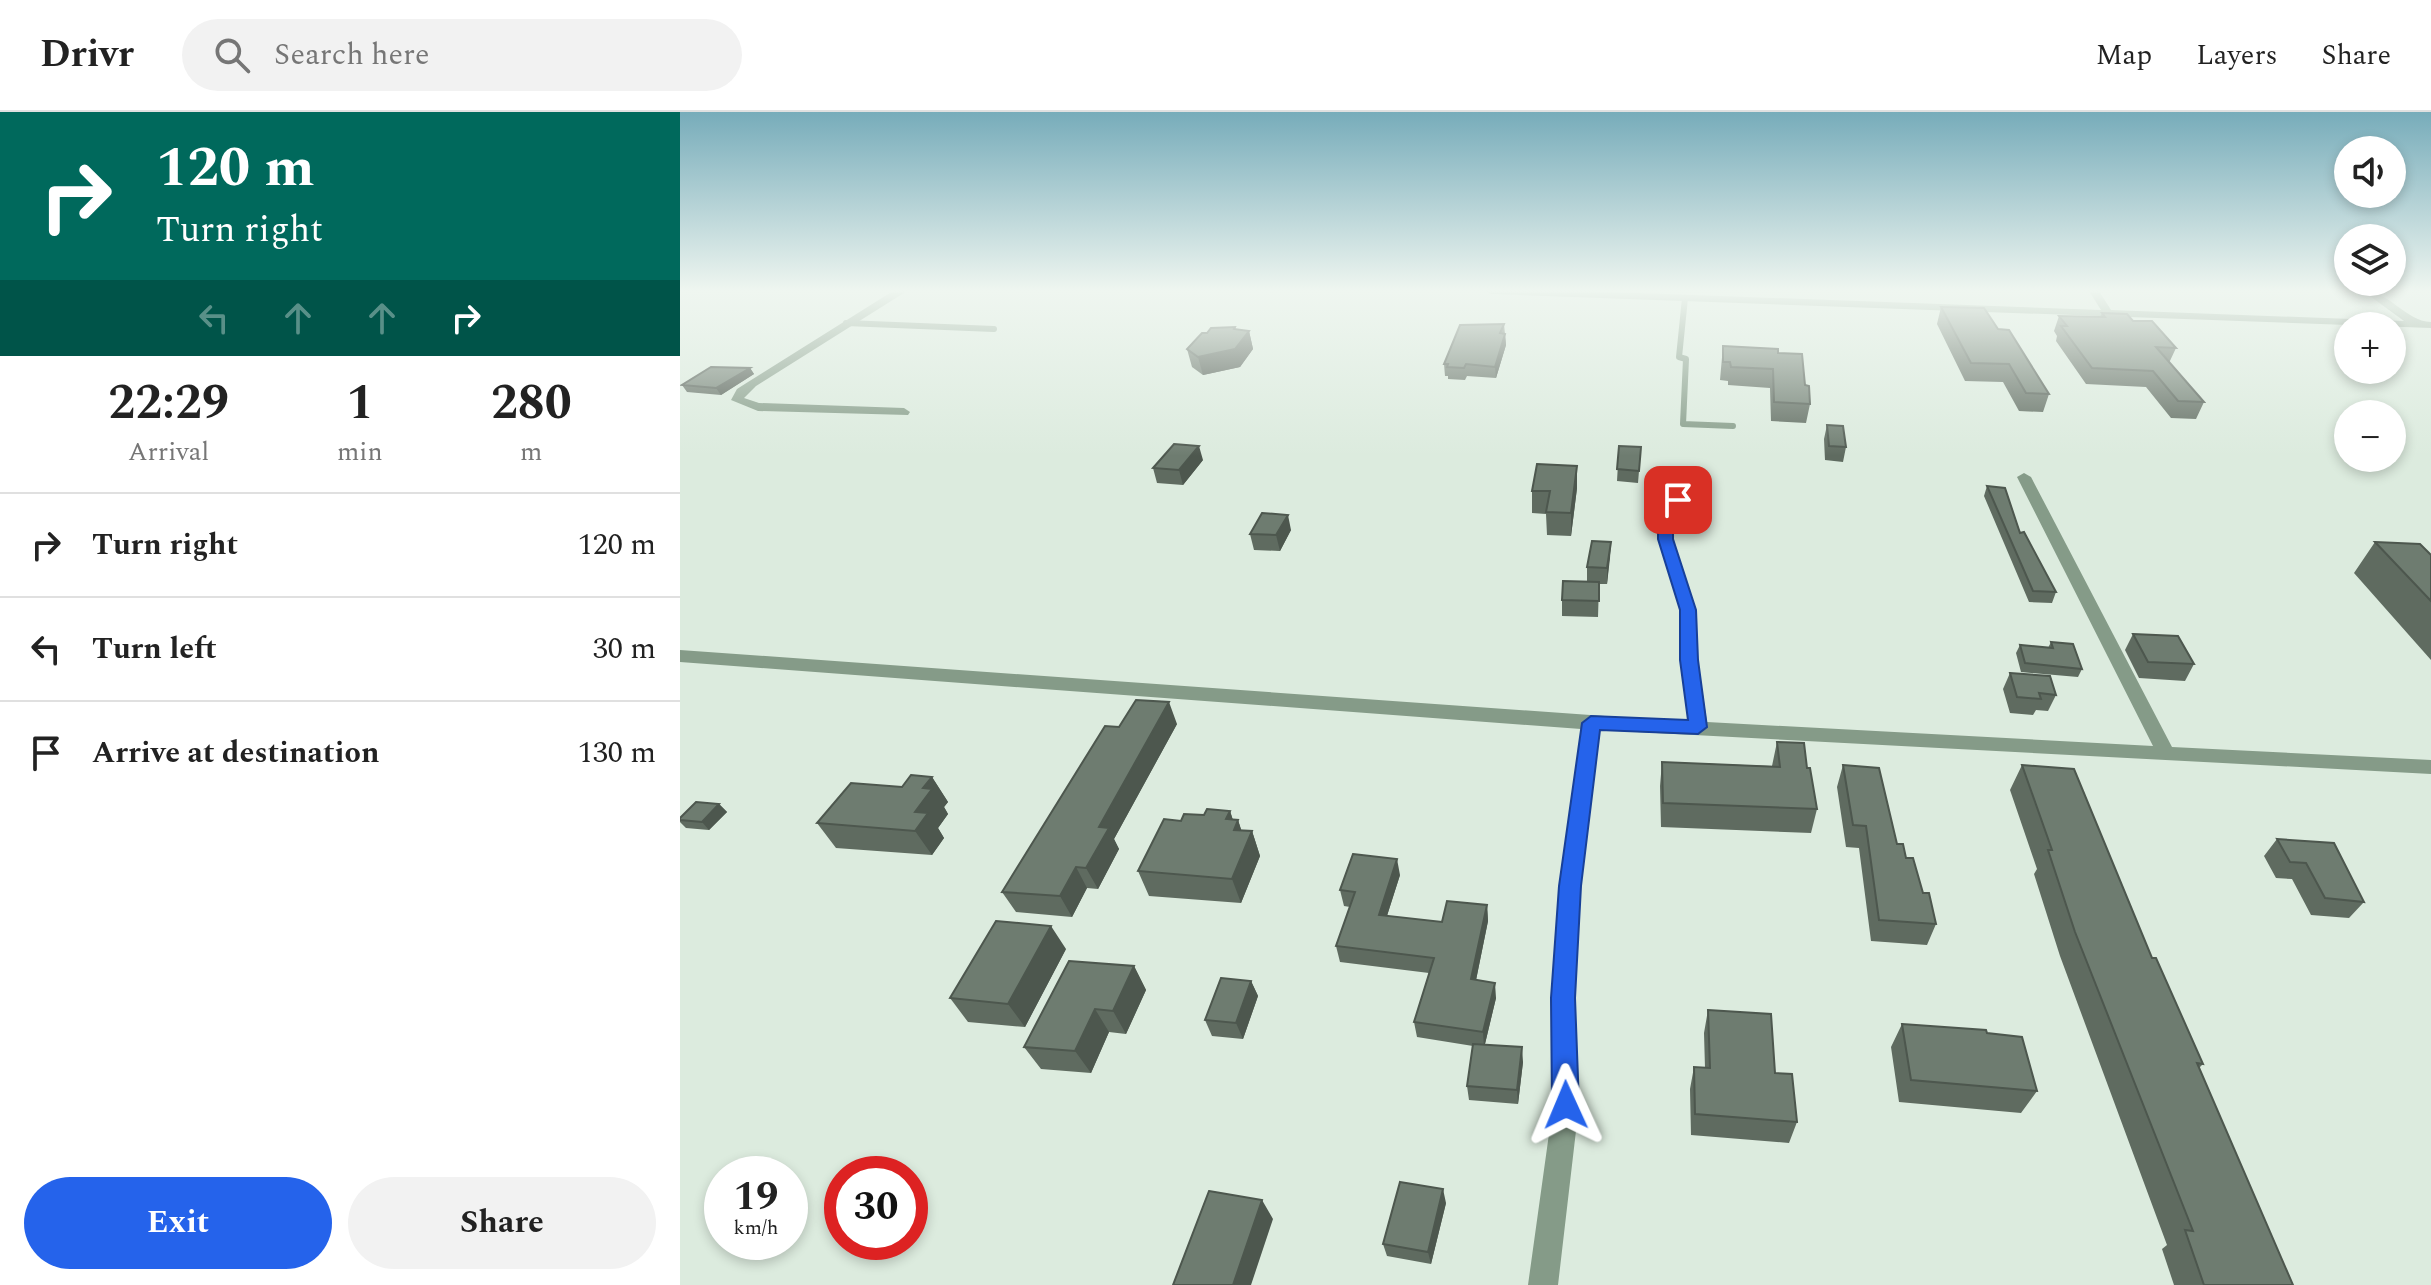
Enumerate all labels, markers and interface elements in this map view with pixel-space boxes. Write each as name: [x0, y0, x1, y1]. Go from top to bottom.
search box: [182, 19, 742, 91]
text: Drivr: [40, 26, 134, 84]
text: Search here: [274, 32, 430, 78]
icon: search: [210, 33, 254, 77]
text: Map: [2096, 34, 2152, 77]
text: Layers: [2196, 34, 2278, 77]
text: Share: [2322, 34, 2391, 77]
text: 120 m: [156, 126, 315, 211]
map controls: [2334, 136, 2406, 472]
button: sound: [2334, 136, 2406, 208]
icon: right: [24, 144, 128, 248]
text: Turn right: [156, 203, 323, 258]
button: layers: [2334, 224, 2406, 296]
icon: left: [192, 296, 236, 340]
icon: ahead: [276, 296, 320, 340]
icon: ahead: [360, 296, 404, 340]
icon: right: [444, 296, 488, 340]
button: +: [2334, 312, 2406, 384]
text: 22:29: [108, 367, 229, 440]
text: 1: [346, 367, 373, 440]
text: 280: [491, 367, 572, 440]
button: −: [2334, 400, 2406, 472]
text: Arrival: [128, 432, 209, 472]
text: min: [337, 432, 383, 472]
text: m: [520, 432, 542, 472]
pin: [1644, 466, 1712, 534]
icon: arrive: [1656, 478, 1700, 522]
text: Turn right: [92, 522, 238, 568]
text: 120 m: [578, 522, 656, 568]
icon: right: [24, 523, 68, 567]
text: Turn left: [92, 626, 217, 672]
text: 30 m: [593, 626, 656, 672]
icon: left: [24, 627, 68, 671]
text: Arrive at destination: [92, 730, 379, 776]
text: 130 m: [578, 730, 656, 776]
icon: arrive: [24, 731, 68, 775]
position arrow: [1524, 1063, 1608, 1147]
speed limit sign: 30: [824, 1156, 928, 1260]
text: 19: [734, 1167, 778, 1228]
button: Exit: [24, 1177, 332, 1269]
button: Share: [348, 1177, 656, 1269]
text: km/h: [734, 1213, 779, 1243]

